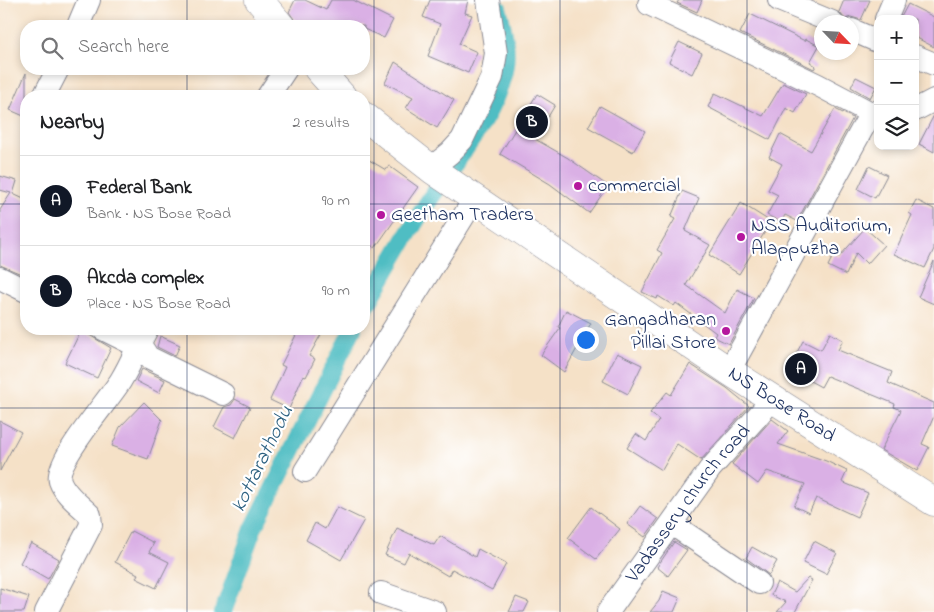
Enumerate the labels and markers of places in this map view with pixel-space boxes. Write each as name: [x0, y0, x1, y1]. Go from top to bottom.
pin: B: [516, 103, 548, 141]
place label: commercial: [588, 172, 680, 201]
marker: commercial: [572, 180, 584, 192]
place label: Geetham Traders: [391, 201, 534, 230]
marker: Geetham Traders: [375, 209, 387, 221]
place label: NSS Auditorium, Alappuzha: [751, 212, 891, 264]
marker: NSS Auditorium, Alappuzha: [735, 231, 747, 243]
place label: Gangadharan Pillai Store: [605, 306, 716, 358]
marker: Gangadharan Pillai Store: [720, 325, 732, 337]
pin: A: [785, 350, 817, 388]

